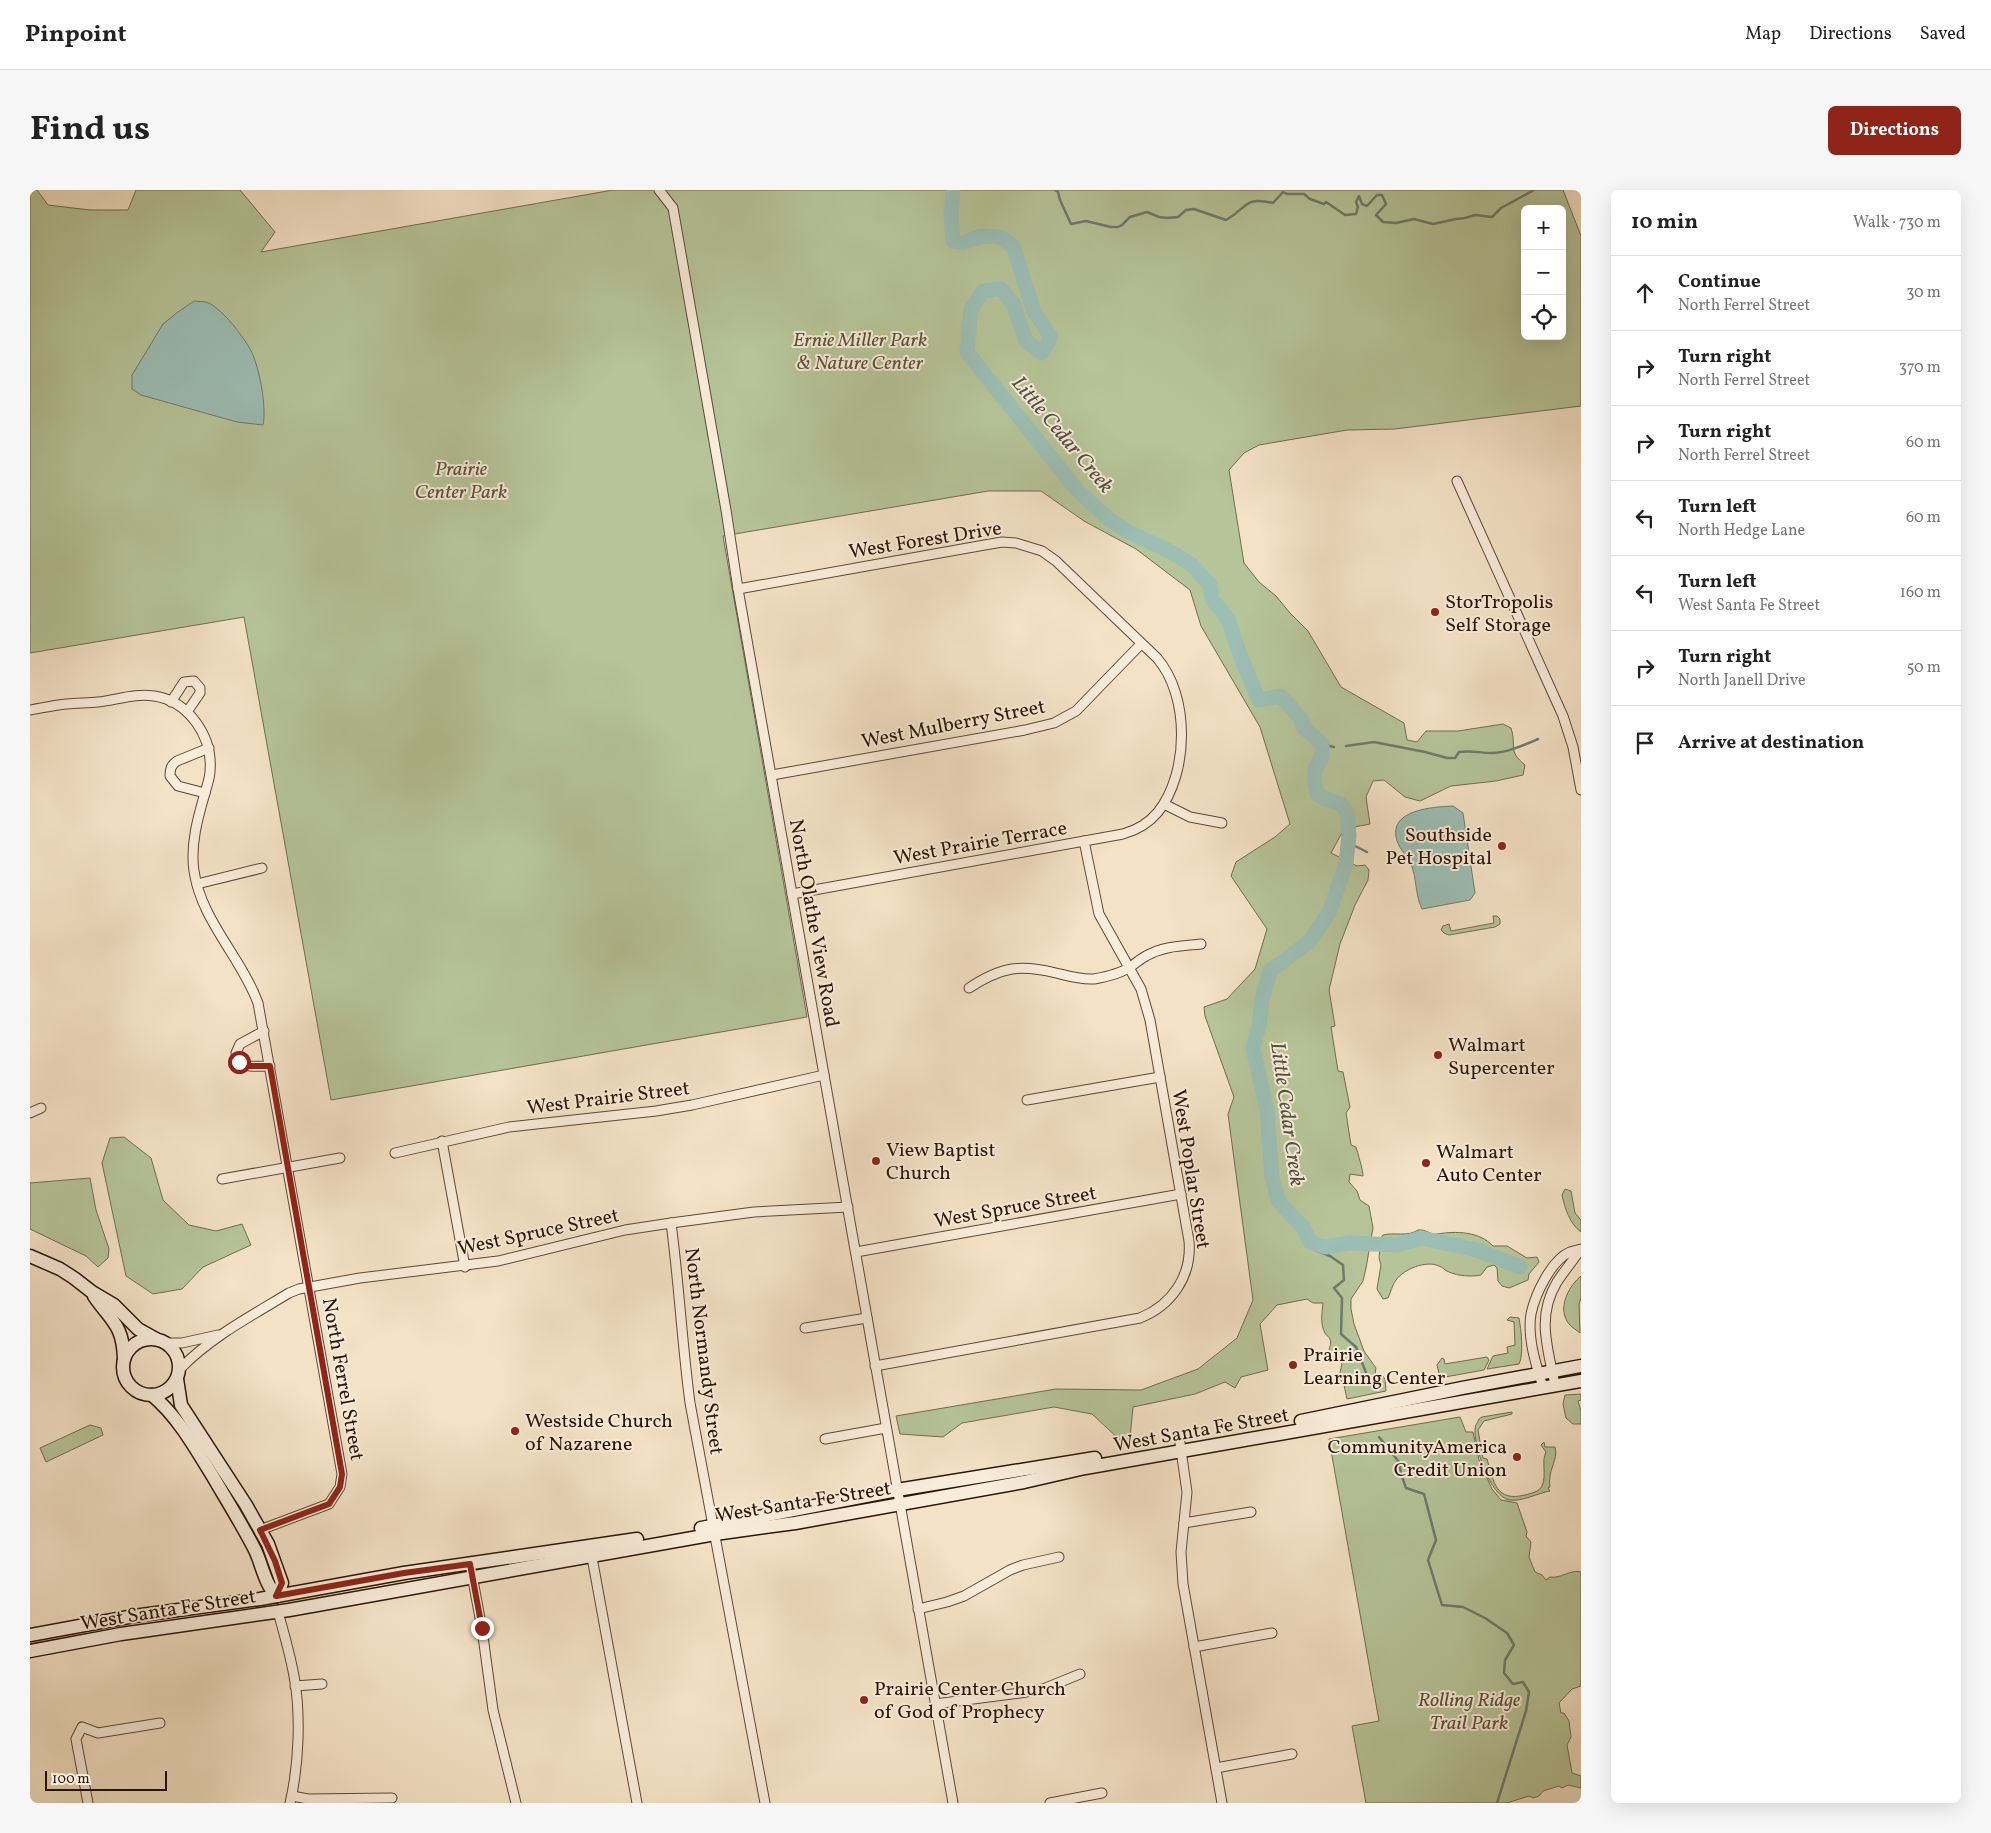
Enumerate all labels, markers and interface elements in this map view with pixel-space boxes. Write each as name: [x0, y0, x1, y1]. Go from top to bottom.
text: Pinpoint: [25, 18, 127, 52]
text: Map: [1745, 22, 1781, 47]
text: Directions: [1809, 22, 1892, 47]
text: Saved: [1920, 22, 1966, 47]
text: Find us: [30, 106, 150, 154]
button: Directions: [1828, 106, 1961, 155]
map controls: [1521, 205, 1566, 340]
button: +: [1521, 205, 1566, 250]
text: 10 min: [1631, 208, 1698, 237]
text: Walk · 730 m: [1853, 212, 1941, 234]
button: −: [1521, 250, 1566, 295]
text: Continue: [1678, 269, 1761, 295]
icon: ahead: [1631, 279, 1659, 307]
text: 30 m: [1906, 282, 1941, 304]
button: locate: [1521, 295, 1566, 340]
text: North Ferrel Street: [1678, 295, 1810, 317]
park label: Ernie Miller Park & Nature Center: [793, 327, 927, 378]
text: Turn right: [1678, 344, 1771, 370]
icon: right: [1631, 354, 1659, 382]
text: 370 m: [1899, 357, 1941, 379]
water label: Little Cedar Creek: [1004, 370, 1120, 500]
text: North Ferrel Street: [1678, 370, 1810, 392]
text: Turn right: [1678, 419, 1771, 445]
icon: right: [1631, 429, 1659, 457]
text: 60 m: [1906, 432, 1941, 454]
text: North Ferrel Street: [1678, 445, 1810, 467]
park label: Prairie Center Park: [415, 456, 507, 507]
text: Turn left: [1678, 494, 1757, 520]
icon: left: [1631, 504, 1659, 532]
text: 60 m: [1906, 507, 1941, 529]
street label: West Forest Drive: [847, 515, 1004, 567]
text: North Hedge Lane: [1678, 520, 1805, 542]
text: Turn left: [1678, 569, 1757, 595]
icon: left: [1631, 579, 1659, 607]
text: 160 m: [1900, 582, 1941, 604]
place label: StorTropolis Self Storage: [1445, 589, 1553, 640]
text: West Santa Fe Street: [1678, 595, 1820, 617]
marker: StorTropolis Self Storage: [1429, 606, 1441, 618]
text: Turn right: [1678, 644, 1771, 670]
icon: right: [1631, 654, 1659, 682]
text: 50 m: [1907, 657, 1941, 679]
text: North Janell Drive: [1678, 670, 1806, 692]
street label: West Mulberry Street: [859, 693, 1048, 757]
icon: arrive: [1631, 729, 1659, 757]
text: Arrive at destination: [1678, 730, 1864, 756]
street label: West Prairie Terrace: [891, 815, 1069, 873]
street label: North Olathe View Road: [781, 817, 845, 1030]
place label: Southside Pet Hospital: [1386, 822, 1492, 873]
marker: Southside Pet Hospital: [1496, 840, 1508, 852]
place label: Walmart Supercenter: [1448, 1032, 1555, 1083]
water label: Little Cedar Creek: [1262, 1040, 1311, 1188]
marker: Walmart Supercenter: [1432, 1049, 1444, 1061]
route start: [228, 1051, 251, 1074]
street label: West Prairie Street: [525, 1075, 691, 1123]
street label: West Poplar Street: [1164, 1087, 1216, 1251]
place label: View Baptist Church: [886, 1137, 995, 1188]
place label: Walmart Auto Center: [1436, 1139, 1542, 1190]
marker: View Baptist Church: [870, 1155, 882, 1167]
marker: Walmart Auto Center: [1420, 1157, 1432, 1169]
street label: West Spruce Street: [932, 1180, 1099, 1236]
street label: West Spruce Street: [455, 1202, 622, 1264]
street label: North Normandy Street: [676, 1246, 730, 1456]
street label: North Ferrel Street: [314, 1296, 370, 1463]
place label: Prairie Learning Center: [1303, 1342, 1445, 1393]
marker: Prairie Learning Center: [1287, 1359, 1299, 1371]
street label: West Santa Fe Street: [1111, 1402, 1291, 1460]
place label: Westside Church of Nazarene: [525, 1408, 673, 1459]
marker: Westside Church of Nazarene: [509, 1425, 521, 1437]
place label: CommunityAmerica Credit Union: [1327, 1434, 1507, 1485]
marker: CommunityAmerica Credit Union: [1511, 1451, 1523, 1463]
street label: West Santa Fe Street: [713, 1475, 893, 1531]
street label: West Santa Fe Street: [78, 1583, 258, 1639]
route end: [471, 1617, 494, 1640]
place label: Prairie Center Church of God of Prophecy: [874, 1676, 1066, 1727]
park label: Rolling Ridge Trail Park: [1418, 1687, 1521, 1738]
marker: Prairie Center Church of God of Prophecy: [858, 1694, 870, 1706]
scale bar: [45, 1768, 168, 1791]
text: 100 m: [52, 1770, 90, 1789]

